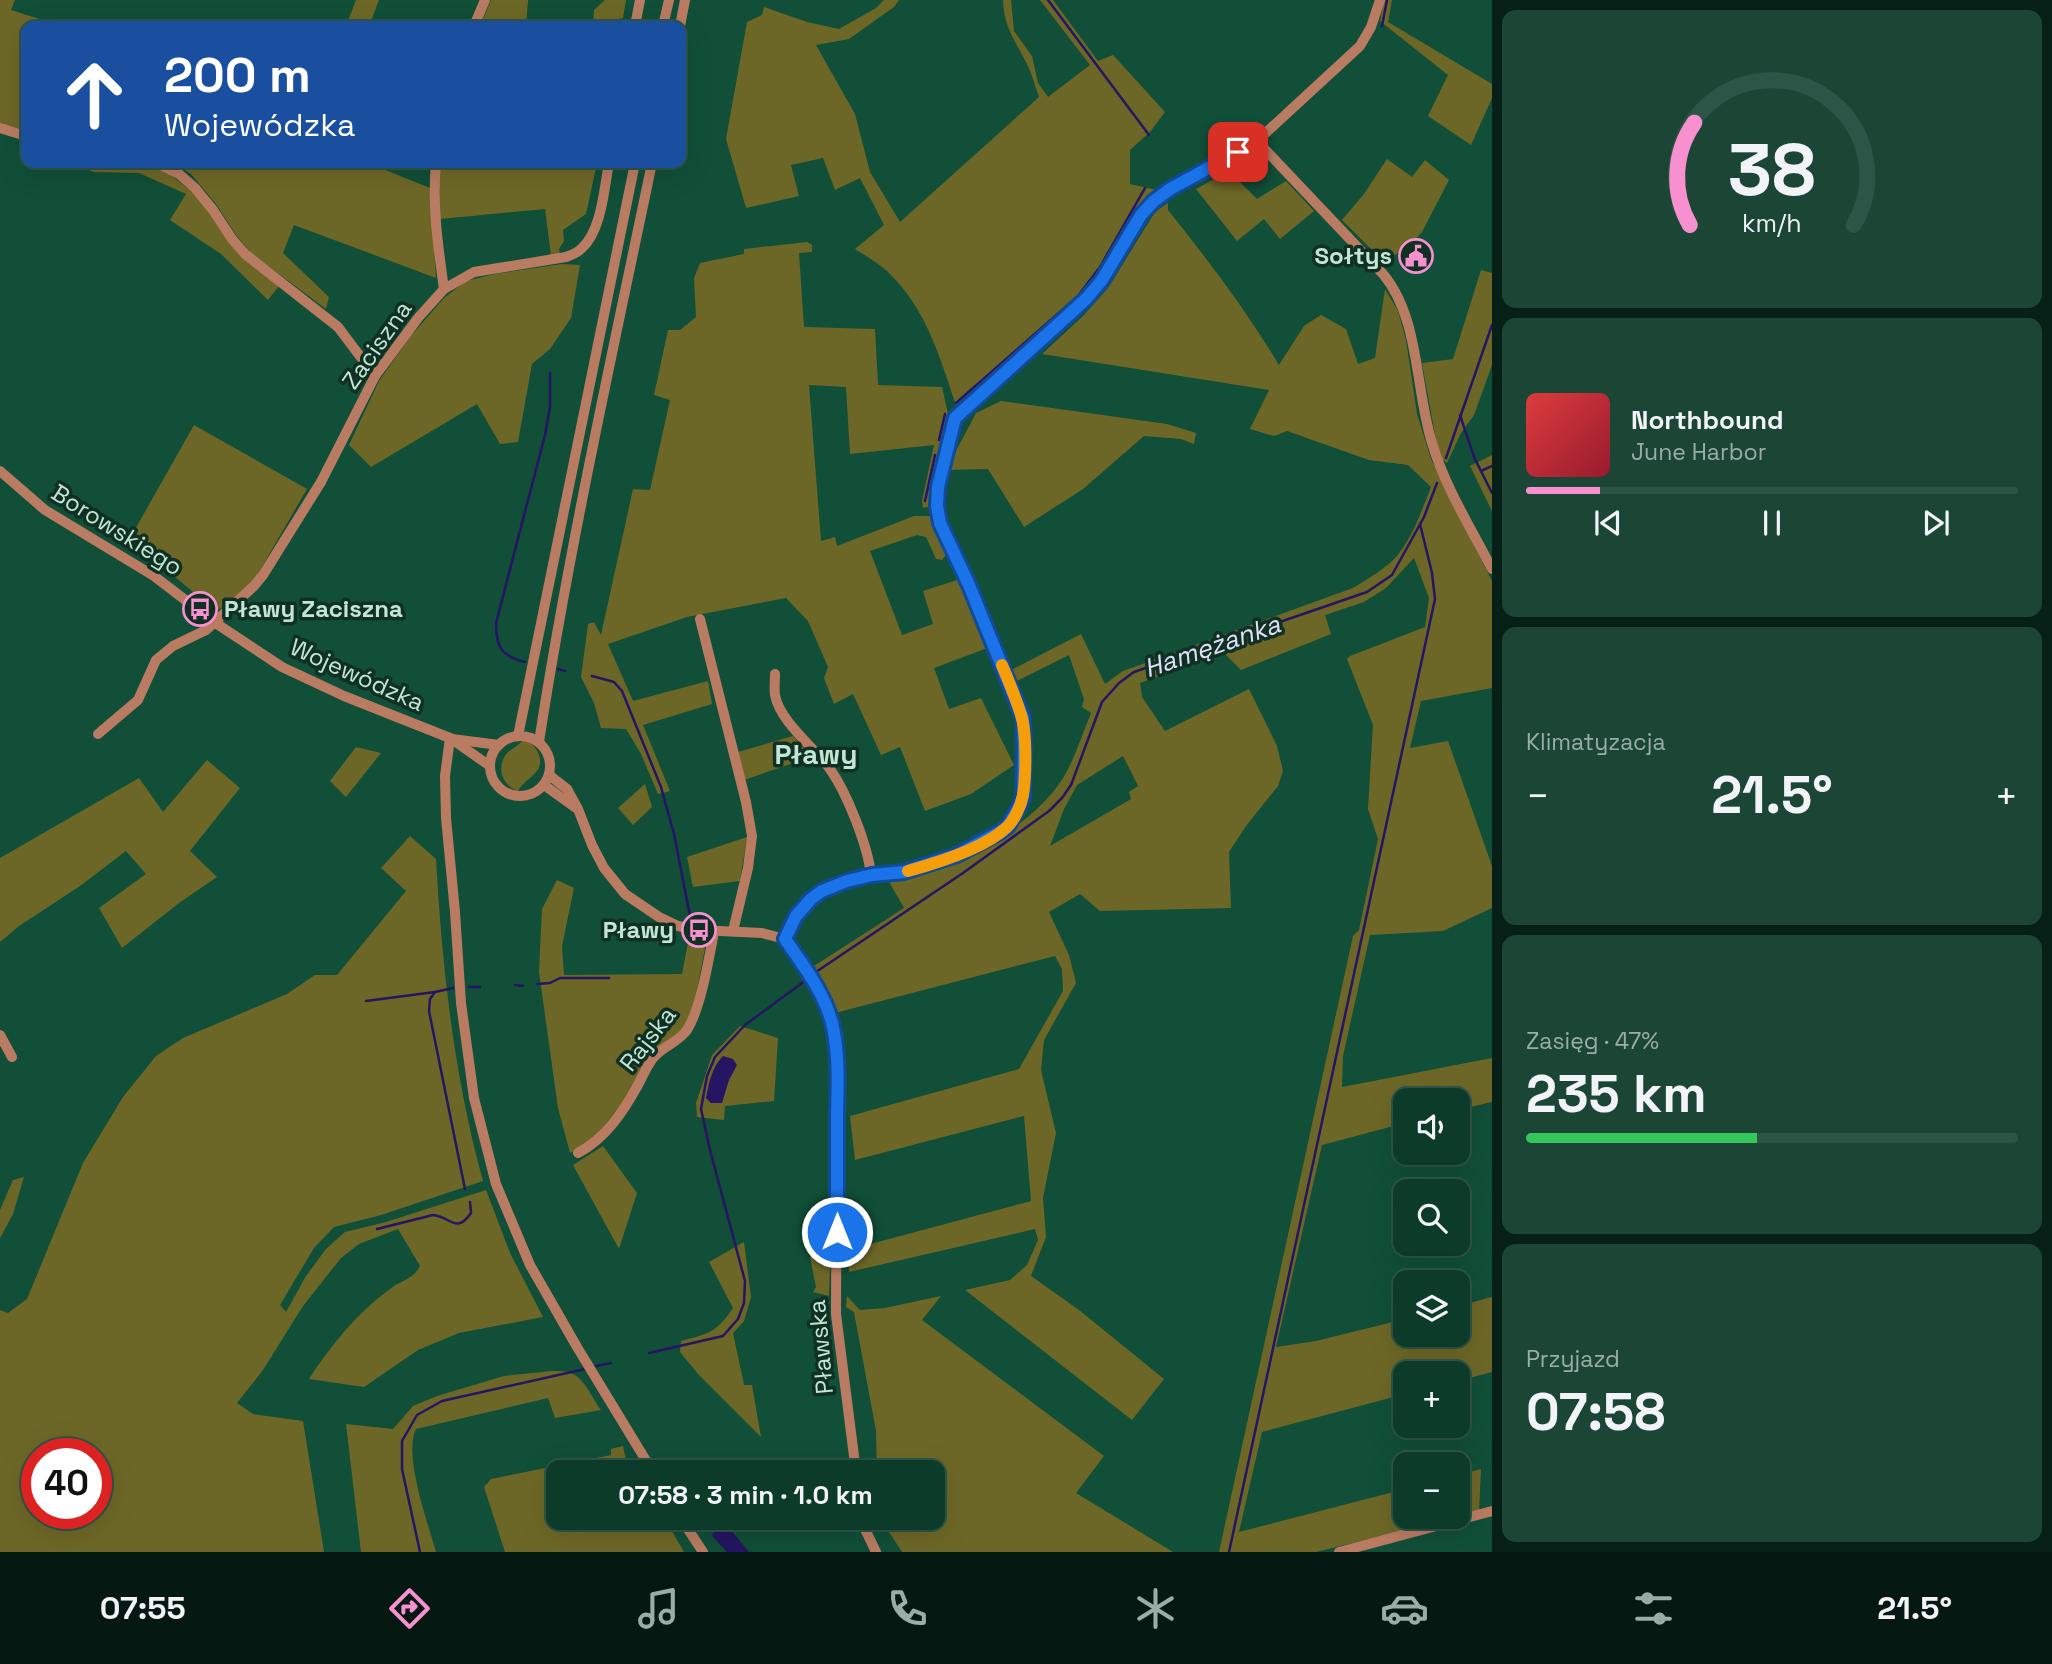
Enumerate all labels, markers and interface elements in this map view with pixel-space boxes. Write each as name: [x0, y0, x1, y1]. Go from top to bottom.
text: 200 m: [164, 44, 311, 106]
icon: ahead: [49, 49, 140, 140]
text: Wojewódzka: [164, 105, 356, 145]
pin: [1208, 122, 1268, 182]
text: 38: [1728, 124, 1816, 217]
icon: arrive: [1219, 133, 1257, 171]
text: km/h: [1742, 207, 1802, 239]
public building icon: Sołtys: [1397, 237, 1435, 275]
place label: Sołtys: [1314, 240, 1392, 271]
street label: Zaciszna: [335, 294, 418, 395]
text: Northbound: [1631, 403, 1784, 437]
text: June Harbor: [1631, 437, 1766, 467]
street label: Borowskiego: [46, 477, 189, 582]
icon: previous: [1589, 504, 1627, 542]
icon: pause: [1753, 504, 1791, 542]
icon: next: [1917, 504, 1955, 542]
bus stop icon: Pławy Zaciszna: [181, 590, 219, 628]
place label: Pławy Zaciszna: [224, 593, 403, 624]
water label: Hamężanka: [1139, 606, 1286, 685]
street label: Wojewódzka: [285, 631, 429, 718]
text: Klimatyzacja: [1526, 727, 1666, 757]
district label: Pławy: [774, 736, 858, 772]
text: 21.5°: [1711, 762, 1833, 828]
text: −: [1526, 772, 1550, 820]
text: +: [1994, 772, 2018, 820]
bus stop icon: Pławy: [680, 911, 718, 949]
place label: Pławy: [603, 914, 674, 945]
street label: Rajska: [613, 1000, 683, 1077]
text: Zasięg · 47%: [1526, 1026, 1659, 1056]
text: 235 km: [1526, 1061, 1707, 1127]
map controls: [1393, 1088, 1470, 1529]
button: sound: [1393, 1088, 1470, 1165]
button: search: [1393, 1179, 1470, 1256]
position arrow: [800, 1195, 874, 1269]
button: layers: [1393, 1270, 1470, 1347]
street label: Pławska: [801, 1298, 840, 1395]
text: Przyjazd: [1526, 1344, 1620, 1374]
button: +: [1393, 1361, 1470, 1438]
text: 07:58: [1526, 1379, 1665, 1445]
speed limit sign: 40: [21, 1438, 112, 1529]
button: −: [1393, 1452, 1470, 1529]
text: 07:58 · 3 min · 1.0 km: [618, 1478, 873, 1512]
icon: directions: [385, 1584, 434, 1633]
icon: music: [634, 1584, 683, 1633]
icon: phone: [883, 1584, 932, 1633]
icon: climate: [1131, 1584, 1180, 1633]
icon: car: [1380, 1584, 1429, 1633]
icon: filters: [1629, 1584, 1678, 1633]
text: 07:55: [100, 1588, 186, 1628]
text: 21.5°: [1877, 1588, 1952, 1628]

